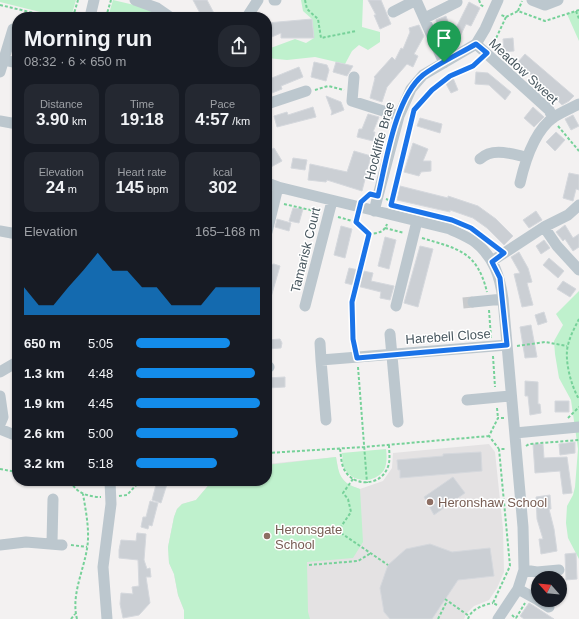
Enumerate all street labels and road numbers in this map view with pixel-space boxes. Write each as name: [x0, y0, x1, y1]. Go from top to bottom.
street label: Meadow Sweet: [486, 36, 562, 107]
street label: Hockliffe Brae: [362, 100, 397, 182]
street label: Tamarisk Court: [288, 206, 323, 294]
street label: Harebell Close: [405, 326, 491, 347]

